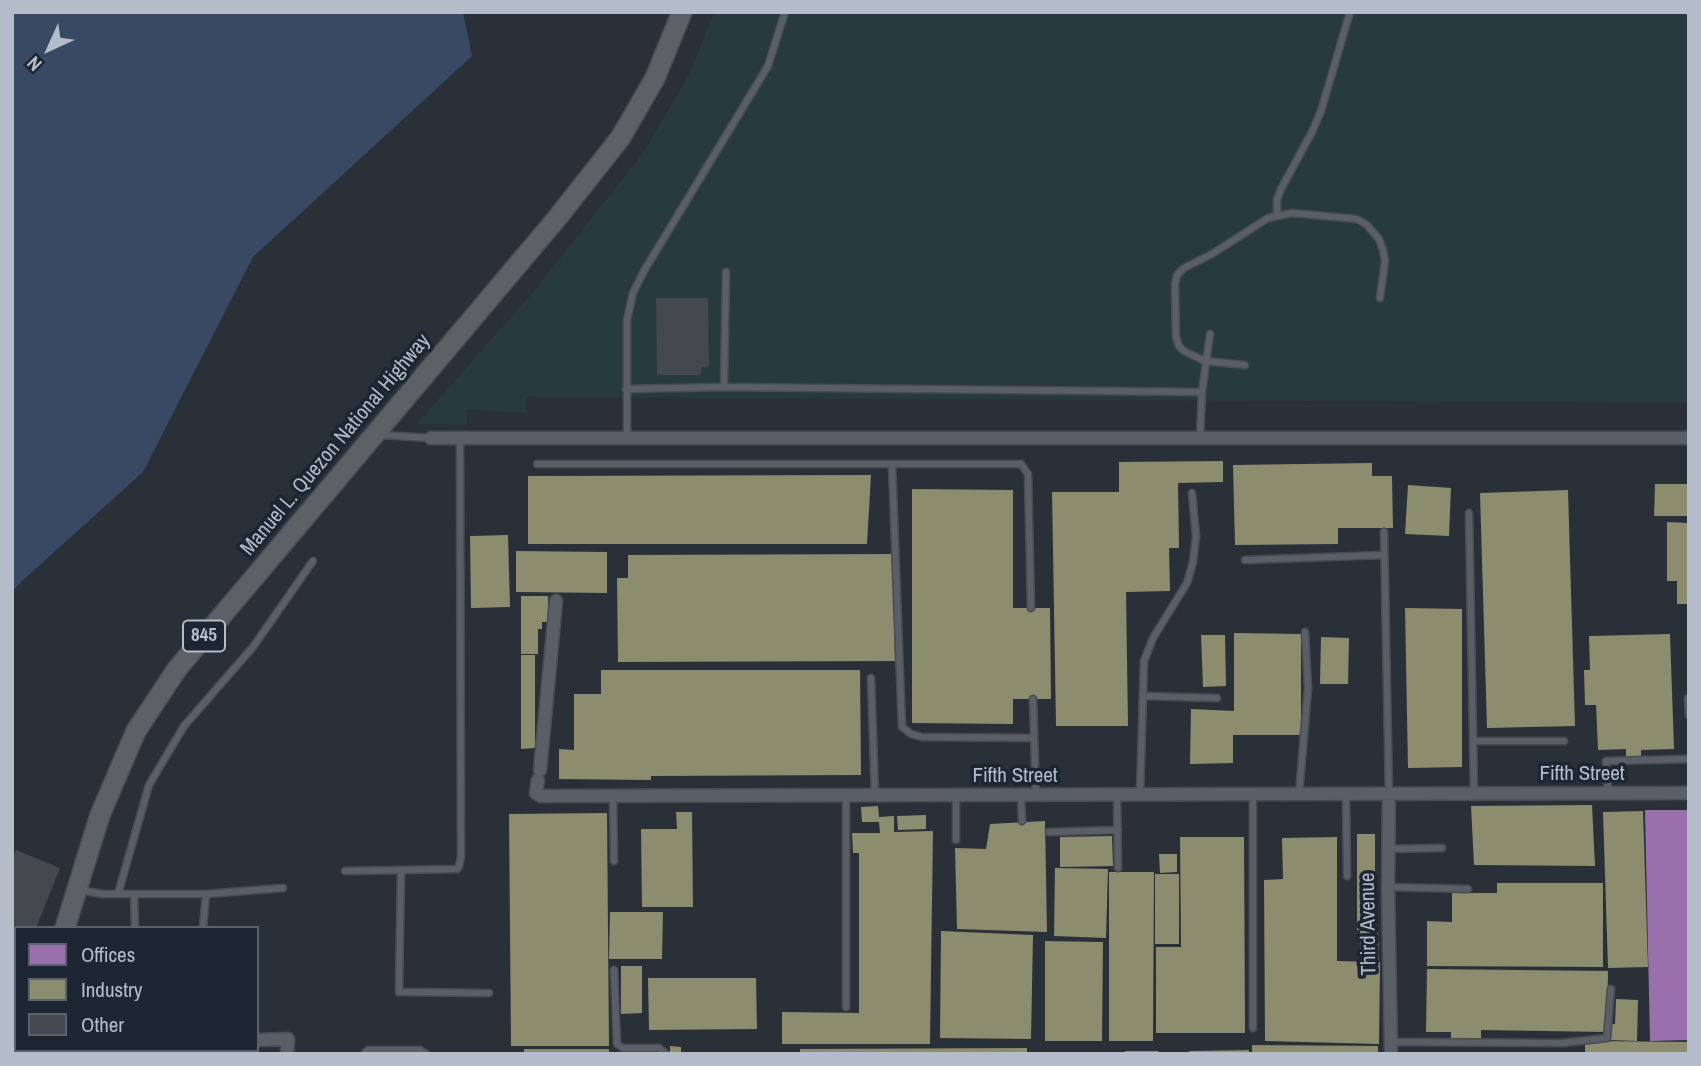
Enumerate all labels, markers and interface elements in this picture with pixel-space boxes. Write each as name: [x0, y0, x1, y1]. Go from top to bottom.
north arrow: [14, 14, 84, 84]
text: N: [21, 51, 47, 77]
street label: Manuel L. Quezon National Highway: [236, 329, 436, 561]
road number: 845: [183, 621, 225, 652]
street label: Fifth Street: [1539, 761, 1625, 787]
street label: Fifth Street: [972, 763, 1058, 789]
street label: Third Avenue: [1356, 872, 1382, 976]
legend: [14, 926, 259, 1052]
text: Offices: [81, 940, 135, 969]
text: Industry: [81, 975, 142, 1004]
text: Other: [81, 1010, 124, 1039]

